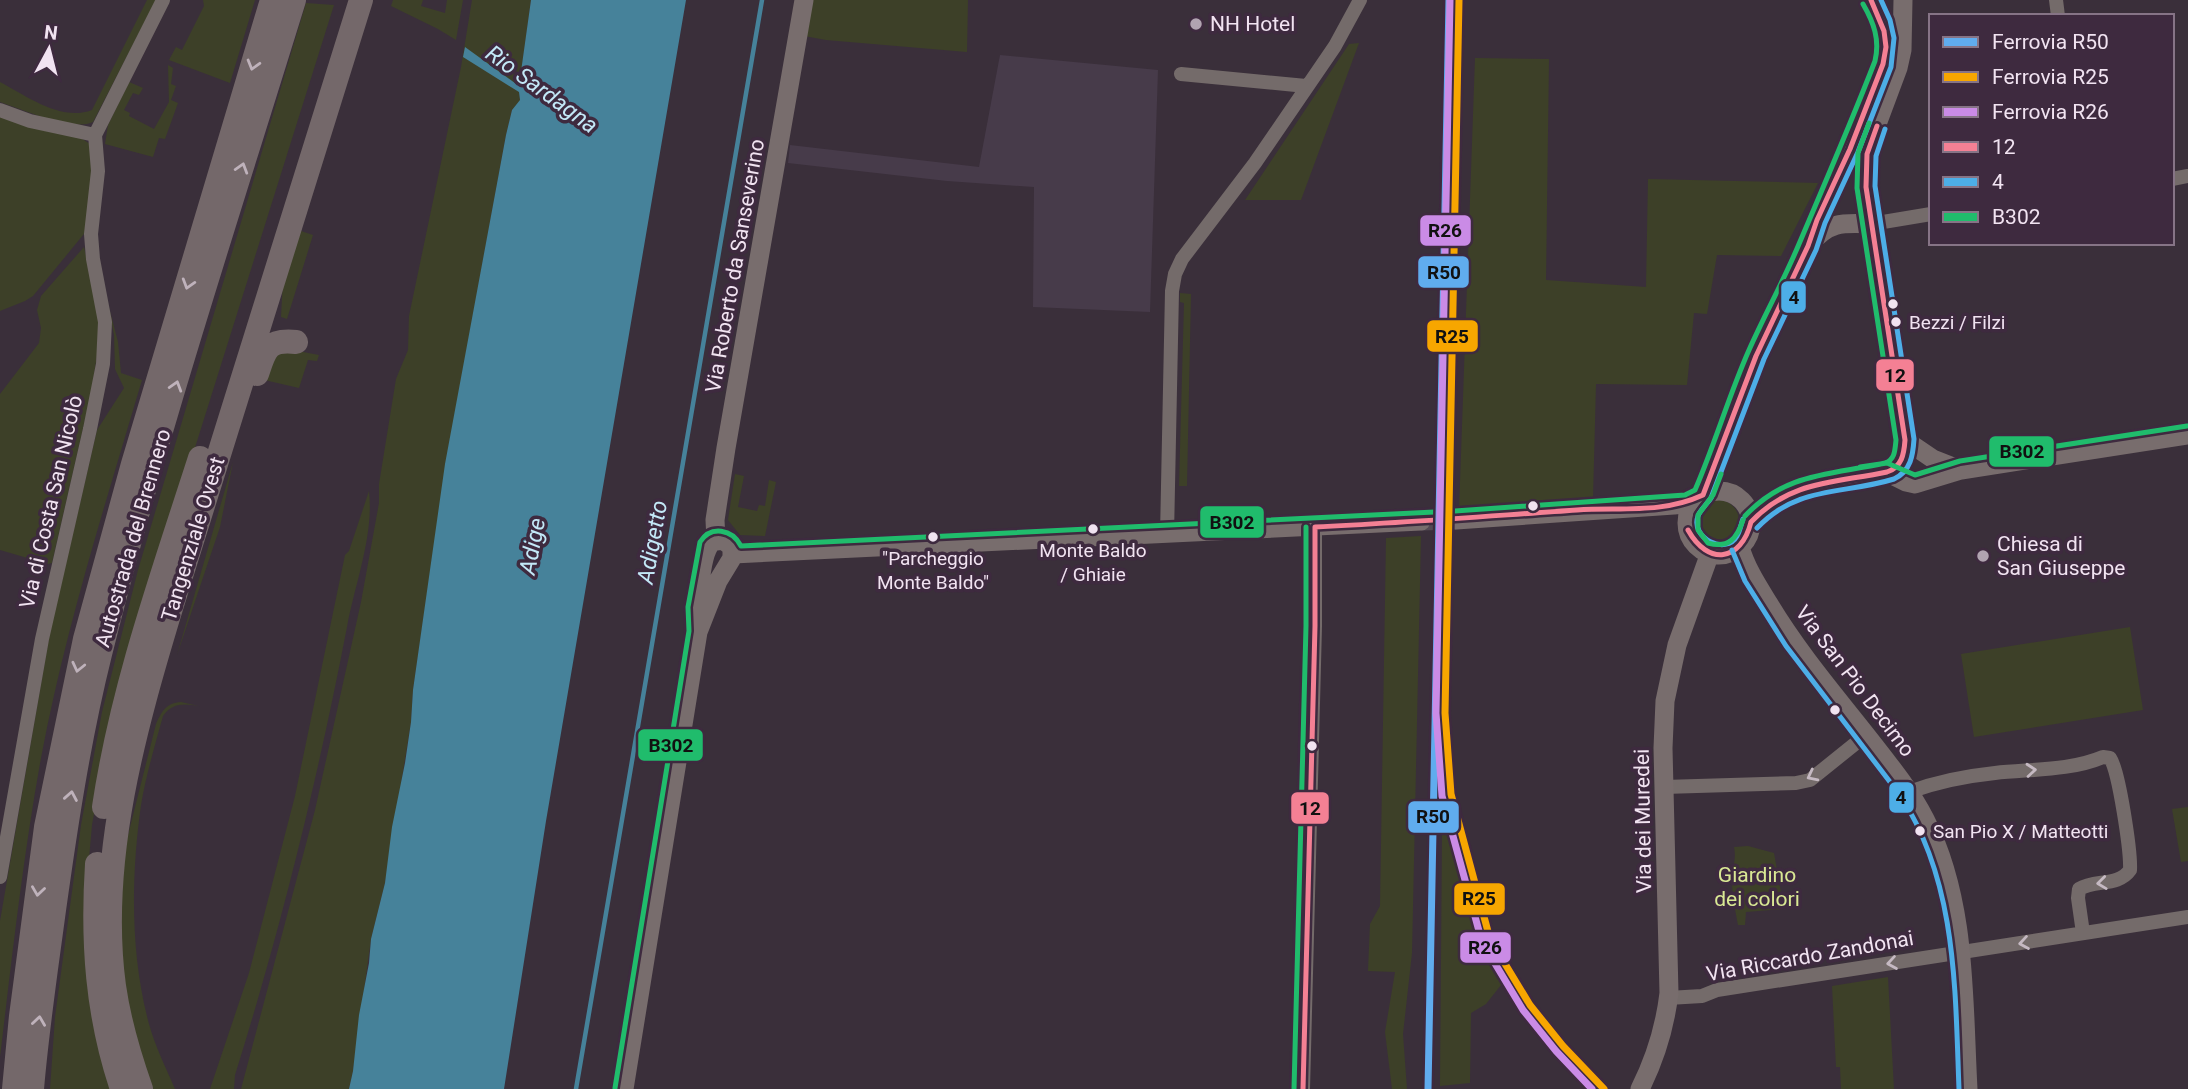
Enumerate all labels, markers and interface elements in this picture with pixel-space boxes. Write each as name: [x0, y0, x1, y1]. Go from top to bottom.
place label: NH Hotel: [1210, 12, 1295, 36]
north arrow: [14, 14, 84, 84]
legend: [1929, 14, 2174, 245]
marker: NH Hotel: [1188, 16, 1204, 32]
text: N: [43, 20, 59, 45]
text: Ferrovia R50: [1992, 30, 2109, 54]
water label: Rio Sardagna: [480, 40, 603, 139]
one-way arrow: [247, 59, 261, 71]
text: Ferrovia R25: [1992, 65, 2109, 89]
text: Ferrovia R26: [1992, 100, 2109, 124]
text: 12: [1992, 135, 2016, 159]
street label: Via Roberto da Sanseverino: [701, 137, 769, 395]
one-way arrow: [234, 163, 249, 175]
text: 4: [1992, 170, 2004, 194]
text: B302: [1992, 205, 2041, 229]
line badge: R26: [1419, 214, 1472, 247]
text: R26: [1428, 219, 1462, 242]
line badge: R50: [1417, 255, 1470, 289]
text: R50: [1427, 261, 1461, 284]
one-way arrow: [182, 277, 197, 289]
line badge: 4: [1780, 280, 1807, 314]
text: 4: [1789, 286, 1800, 309]
unlabelled marker: [1886, 297, 1900, 311]
place label: Bezzi / Filzi: [1909, 311, 2005, 334]
marker: Bezzi / Filzi: [1889, 315, 1903, 329]
line badge: R25: [1426, 319, 1479, 353]
text: R25: [1435, 325, 1469, 348]
line badge: 12: [1875, 358, 1915, 392]
text: 12: [1884, 364, 1906, 387]
one-way arrow: [168, 380, 182, 393]
street label: Via di Costa San Nicolò: [15, 393, 87, 611]
street label: Autostrada del Brennero: [90, 426, 176, 650]
line badge: B302: [1988, 435, 2055, 468]
text: B302: [2000, 440, 2045, 463]
street label: Tangenziale Ovest: [157, 454, 229, 624]
water label: Adigetto: [632, 498, 673, 587]
unlabelled marker: [1526, 499, 1540, 513]
line badge: B302: [1199, 505, 1265, 539]
text: B302: [1210, 511, 1255, 534]
water label: Adige: [514, 515, 551, 578]
marker: Monte Baldo / Ghiaie: [1086, 522, 1100, 536]
marker: "Parcheggio Monte Baldo": [926, 530, 940, 544]
place label: Chiesa di San Giuseppe: [1997, 532, 2125, 580]
place label: Monte Baldo / Ghiaie: [1039, 539, 1147, 586]
place label: "Parcheggio Monte Baldo": [877, 547, 989, 594]
marker: Chiesa di San Giuseppe: [1975, 548, 1991, 564]
street label: Via San Pio Decimo: [1790, 601, 1920, 761]
one-way arrow: [72, 661, 87, 673]
unlabelled marker: [1828, 703, 1842, 717]
line badge: B302: [637, 728, 704, 762]
text: B302: [649, 734, 694, 757]
unlabelled marker: [1305, 739, 1319, 753]
street label: Via dei Muredei: [1630, 749, 1656, 893]
one-way arrow: [2026, 763, 2037, 778]
one-way arrow: [1807, 768, 1820, 782]
line badge: 4: [1888, 781, 1915, 814]
text: 4: [1896, 786, 1907, 809]
one-way arrow: [63, 790, 78, 802]
line badge: 12: [1290, 791, 1330, 825]
text: 12: [1299, 797, 1321, 820]
line badge: R50: [1407, 800, 1460, 834]
text: R50: [1416, 805, 1450, 828]
place label: San Pio X / Matteotti: [1933, 820, 2108, 843]
marker: San Pio X / Matteotti: [1913, 824, 1927, 838]
park label: Giardino dei colori: [1714, 863, 1800, 911]
one-way arrow: [2096, 875, 2107, 890]
line badge: R25: [1453, 882, 1506, 916]
one-way arrow: [30, 885, 45, 897]
text: R25: [1462, 887, 1496, 910]
street label: Via Riccardo Zandonai: [1704, 926, 1916, 986]
line badge: R26: [1459, 931, 1512, 964]
one-way arrow: [2018, 935, 2030, 950]
text: R26: [1468, 936, 1502, 959]
one-way arrow: [1886, 955, 1897, 970]
one-way arrow: [31, 1015, 46, 1027]

